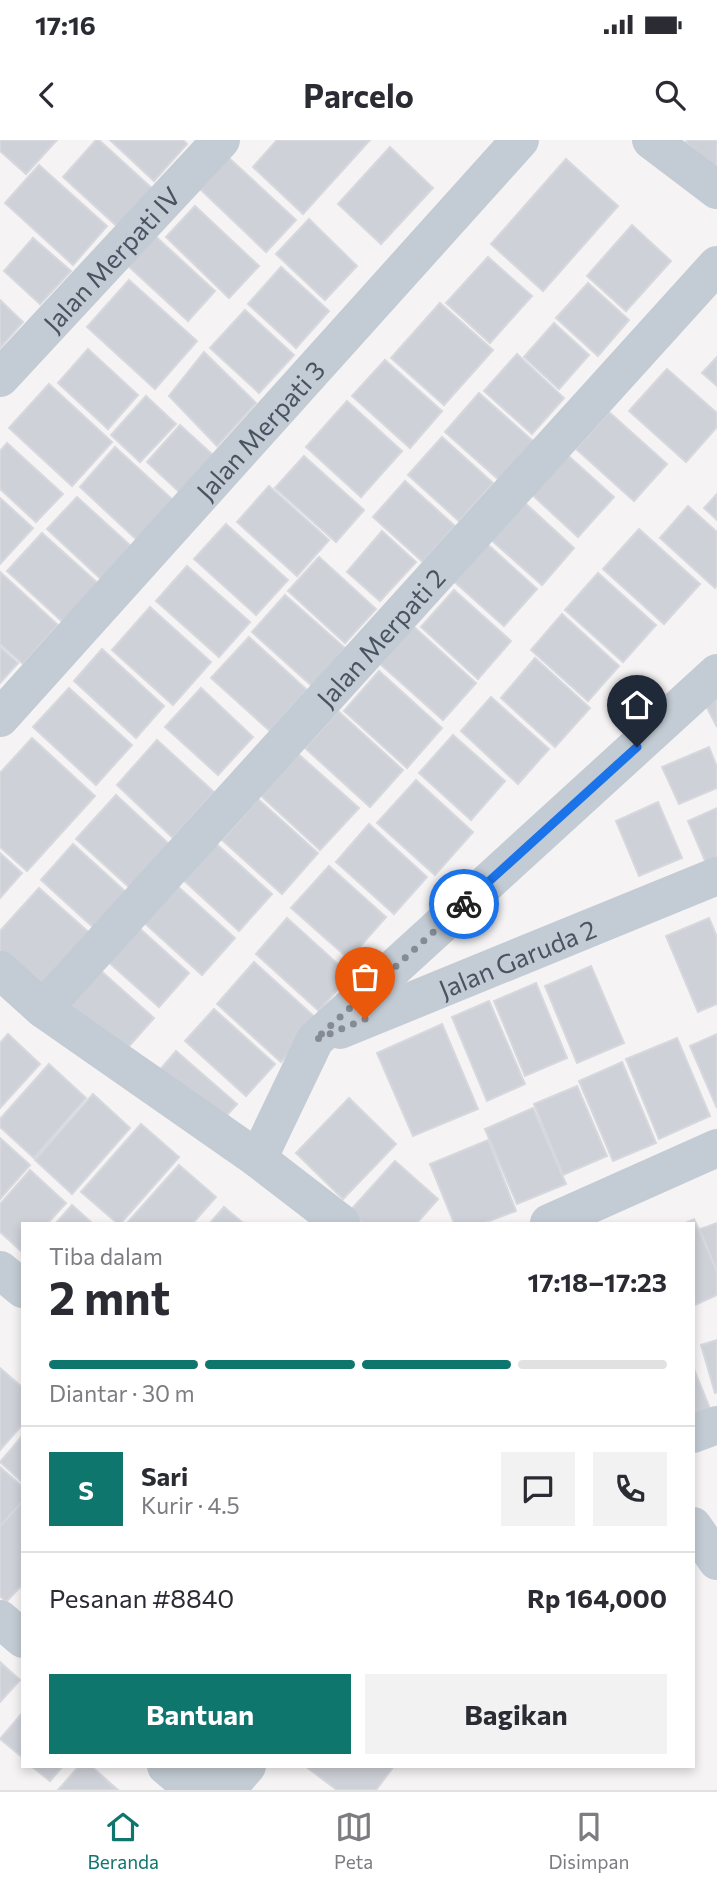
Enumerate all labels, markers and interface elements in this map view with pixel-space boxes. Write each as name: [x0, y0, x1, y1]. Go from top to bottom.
text: 17:16: [35, 9, 96, 40]
text: Parcelo: [303, 75, 414, 115]
icon: back: [28, 76, 66, 114]
icon: search: [651, 76, 689, 114]
street label: Jalan Merpati IV: [36, 179, 186, 338]
street label: Jalan Merpati 3: [189, 354, 330, 505]
street label: Jalan Merpati 2: [309, 561, 451, 713]
pin: [607, 675, 667, 747]
icon: home: [618, 686, 656, 724]
courier: [429, 869, 499, 939]
icon: bike: [445, 885, 483, 923]
street label: Jalan Garuda 2: [434, 912, 600, 1004]
pin: [335, 947, 395, 1019]
icon: bag: [346, 958, 384, 996]
text: Tiba dalam: [49, 1242, 163, 1270]
text: 17:18–17:23: [527, 1266, 667, 1297]
text: 2 mnt: [49, 1268, 170, 1324]
text: Diantar · 30 m: [49, 1379, 195, 1407]
button: chat: [501, 1452, 575, 1526]
button: phone: [593, 1452, 667, 1526]
text: Sari: [141, 1460, 188, 1491]
text: S: [78, 1474, 94, 1505]
text: Kurir · 4.5: [141, 1491, 240, 1519]
text: Pesanan #8840: [49, 1582, 234, 1613]
text: Rp 164,000: [527, 1582, 667, 1613]
button: Bantuan: [49, 1674, 351, 1754]
button: Bagikan: [365, 1674, 667, 1754]
tab: Beranda: [88, 1808, 159, 1873]
tab: Peta: [334, 1808, 373, 1873]
tab: Disimpan: [548, 1808, 629, 1873]

